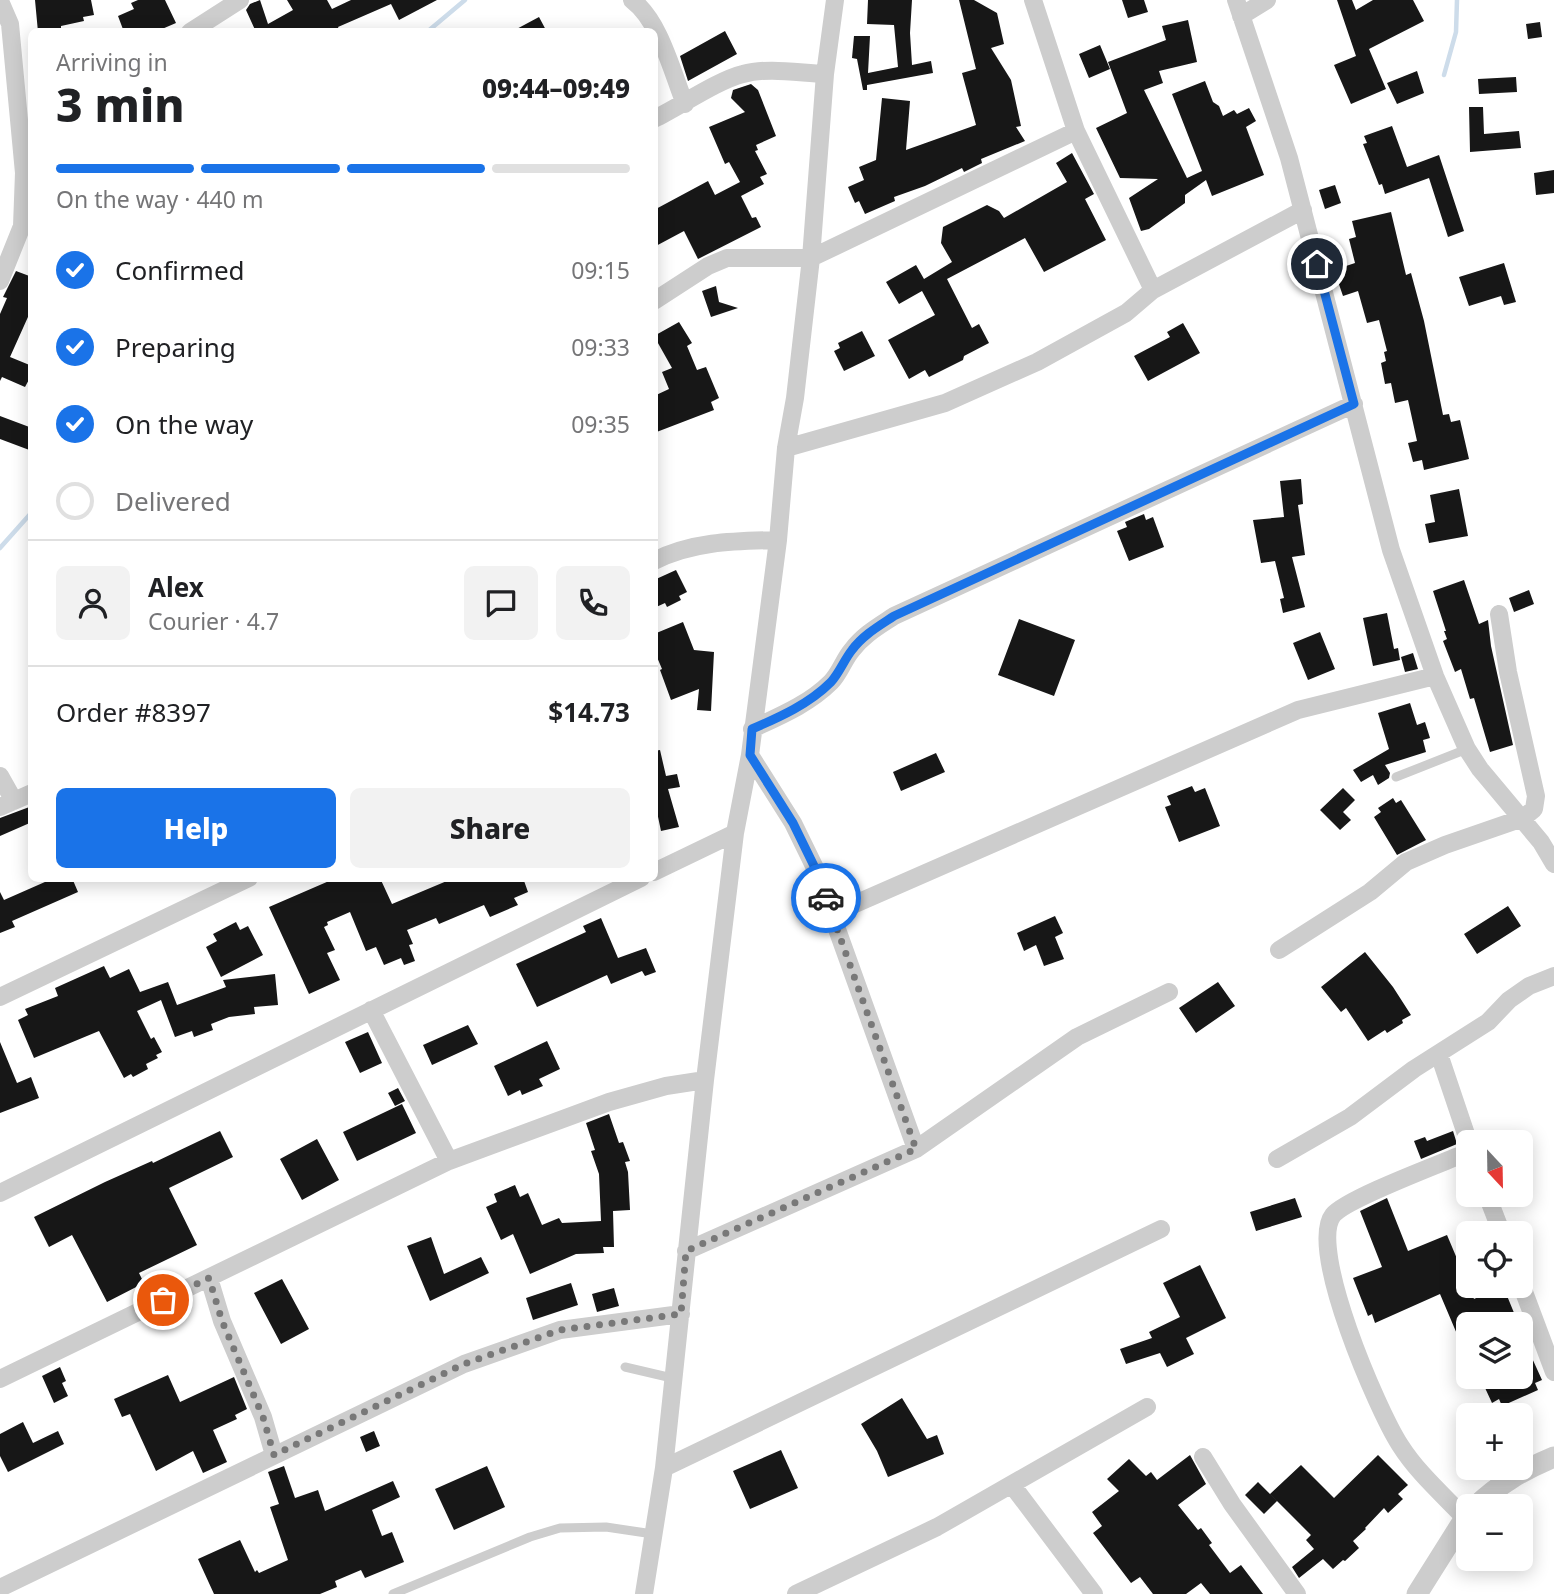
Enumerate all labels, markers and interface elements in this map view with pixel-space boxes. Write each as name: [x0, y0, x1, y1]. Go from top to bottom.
text: Arriving in: [56, 46, 168, 78]
text: 09:44–09:49: [482, 70, 630, 106]
text: 3 min: [56, 73, 185, 135]
text: On the way · 440 m: [56, 183, 263, 215]
pin: [1287, 234, 1347, 294]
icon: home: [1298, 245, 1336, 283]
icon: check: [56, 251, 94, 289]
text: Confirmed: [115, 252, 245, 288]
text: 09:15: [571, 254, 630, 286]
icon: check: [56, 328, 94, 366]
text: Preparing: [115, 329, 236, 365]
text: 09:33: [571, 331, 630, 363]
icon: check: [56, 405, 94, 443]
text: On the way: [115, 406, 253, 442]
text: 09:35: [571, 408, 630, 440]
text: Delivered: [115, 483, 231, 519]
button: person: [56, 566, 130, 640]
button: chat: [464, 566, 538, 640]
button: phone: [556, 566, 630, 640]
text: Alex: [148, 569, 204, 605]
text: Courier · 4.7: [148, 605, 279, 637]
text: Order #8397: [56, 694, 211, 730]
text: $14.73: [548, 694, 630, 730]
button: Help: [56, 788, 336, 868]
button: Share: [350, 788, 630, 868]
courier: [791, 863, 861, 933]
icon: car: [807, 879, 845, 917]
north arrow: [1456, 1130, 1533, 1208]
map controls: [1456, 1130, 1533, 1571]
button: locate: [1456, 1221, 1533, 1298]
pin: [133, 1270, 193, 1330]
icon: bag: [144, 1281, 182, 1319]
button: layers: [1456, 1312, 1533, 1389]
button: +: [1456, 1403, 1533, 1480]
button: −: [1456, 1494, 1533, 1571]

